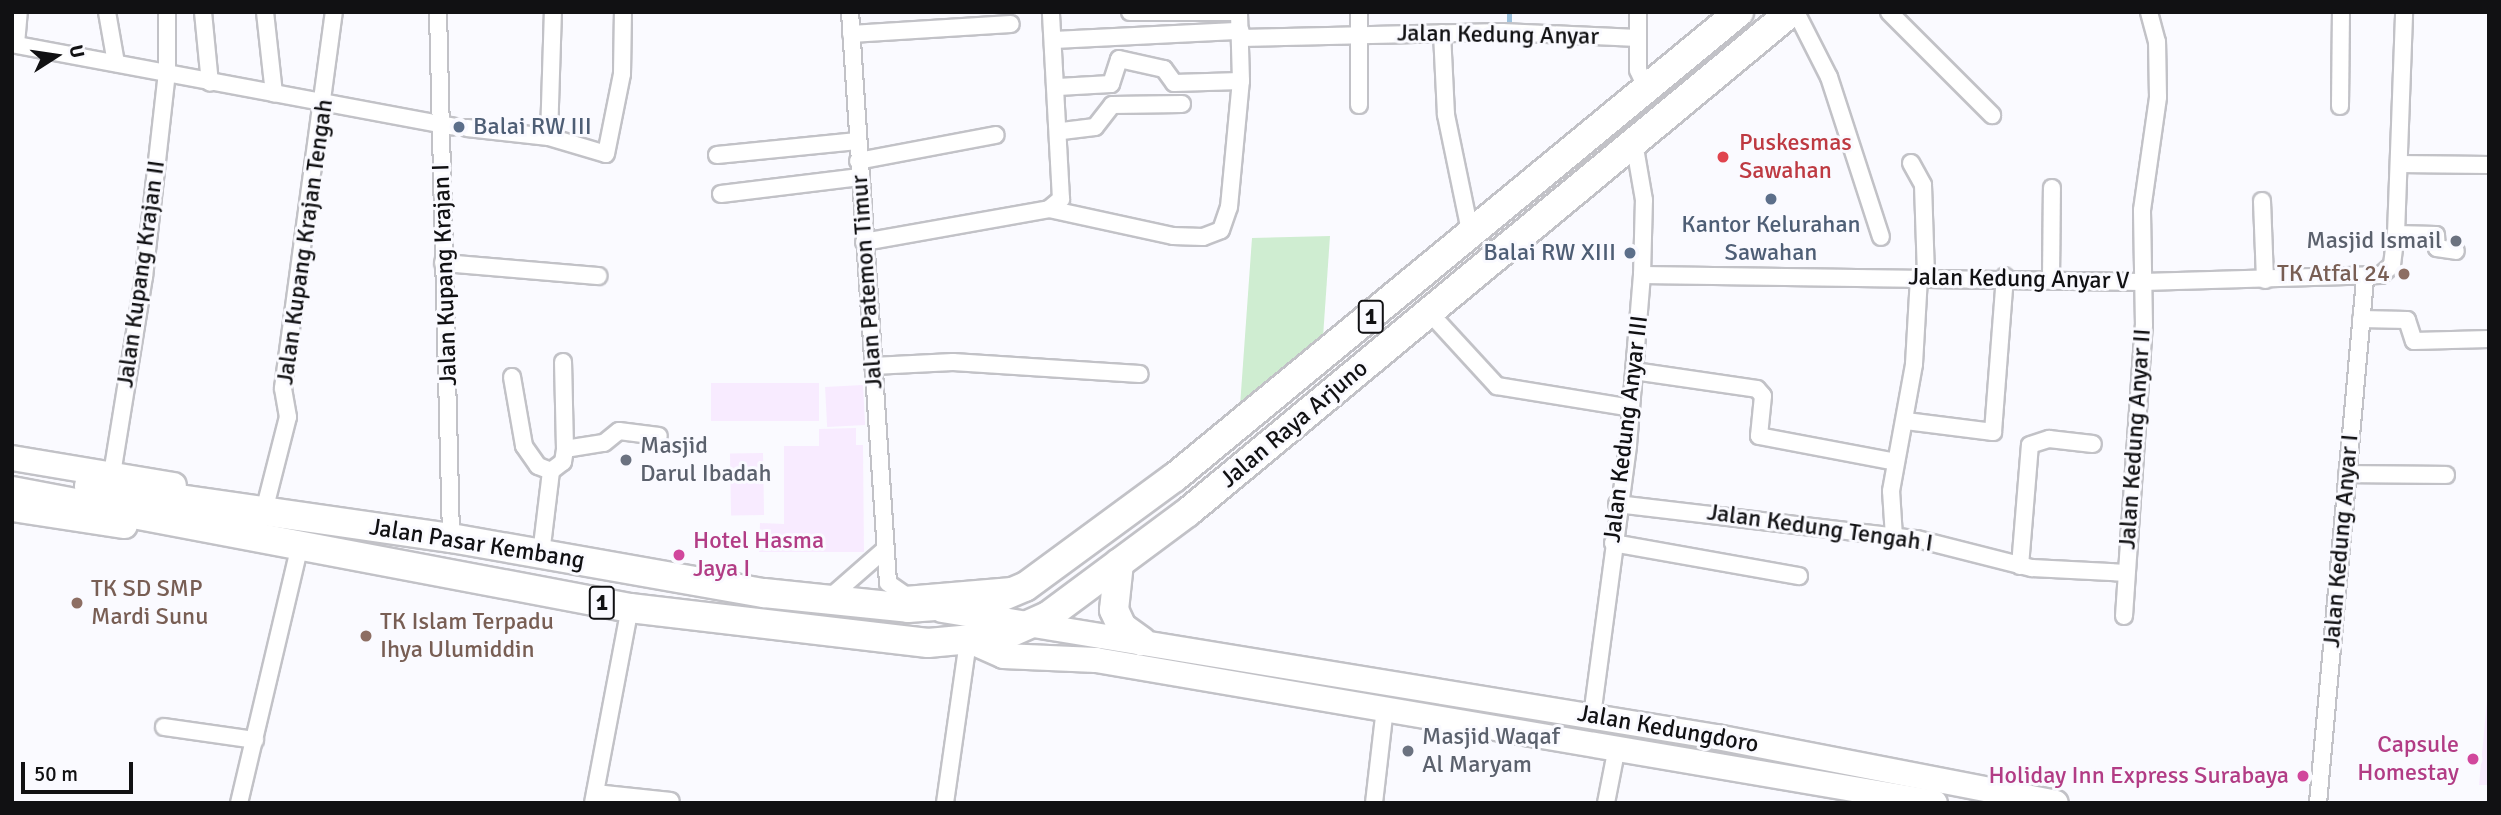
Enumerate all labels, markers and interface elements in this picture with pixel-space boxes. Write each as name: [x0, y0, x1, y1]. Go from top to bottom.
street label: Jalan Kedung Anyar: [1397, 19, 1599, 51]
north arrow: [21, 21, 91, 91]
text: U: [63, 43, 90, 60]
street label: Jalan Kupang Krajan Tengah: [271, 97, 339, 387]
place label: Balai RW III: [473, 113, 592, 141]
marker: Balai RW III: [451, 119, 467, 135]
place label: Puskesmas Sawahan: [1739, 129, 1852, 185]
marker: Puskesmas Sawahan: [1713, 147, 1733, 167]
street label: Jalan Kupang Krajan II: [111, 158, 171, 390]
street label: Jalan Kupang Krajan I: [427, 163, 463, 387]
street label: Jalan Patemon Timur: [845, 174, 889, 390]
marker: Kantor Kelurahan Sawahan: [1763, 191, 1779, 207]
place label: Kantor Kelurahan Sawahan: [1681, 211, 1861, 267]
place label: Masjid Ismail: [2306, 227, 2442, 255]
marker: Masjid Ismail: [2448, 233, 2464, 249]
place label: Balai RW XIII: [1483, 239, 1616, 267]
marker: Balai RW XIII: [1622, 245, 1638, 261]
place label: TK Atfal 24: [2277, 260, 2390, 288]
street label: Jalan Kedung Anyar V: [1908, 263, 2130, 295]
marker: TK Atfal 24: [2396, 266, 2412, 282]
road number: 1: [1357, 298, 1385, 336]
street label: Jalan Kedung Anyar III: [1598, 314, 1654, 544]
street label: Jalan Kedung Anyar II: [2113, 328, 2157, 550]
street label: Jalan Raya Arjuno: [1214, 354, 1374, 494]
place label: Masjid Darul Ibadah: [640, 432, 772, 488]
street label: Jalan Kedung Anyar I: [2317, 433, 2365, 649]
marker: Masjid Darul Ibadah: [618, 452, 634, 468]
street label: Jalan Kedung Tengah I: [1705, 498, 1935, 558]
street label: Jalan Pasar Kembang: [367, 513, 587, 575]
place label: Hotel Hasma Jaya I: [693, 527, 824, 583]
marker: Hotel Hasma Jaya I: [671, 547, 687, 563]
place label: TK SD SMP Mardi Sunu: [91, 575, 208, 631]
road number: 1: [588, 583, 616, 622]
marker: TK SD SMP Mardi Sunu: [69, 595, 85, 611]
place label: TK Islam Terpadu Ihya Ulumiddin: [380, 608, 554, 664]
marker: TK Islam Terpadu Ihya Ulumiddin: [358, 628, 374, 644]
street label: Jalan Kedungdoro: [1575, 699, 1761, 759]
place label: Masjid Waqaf Al Maryam: [1422, 723, 1560, 779]
place label: Capsule Homestay: [2357, 731, 2459, 787]
marker: Masjid Waqaf Al Maryam: [1400, 743, 1416, 759]
scale bar: [24, 748, 136, 792]
marker: Capsule Homestay: [2465, 751, 2481, 767]
text: 50 m: [34, 761, 78, 787]
place label: Holiday Inn Express Surabaya: [1988, 762, 2289, 790]
marker: Holiday Inn Express Surabaya: [2295, 768, 2311, 784]

